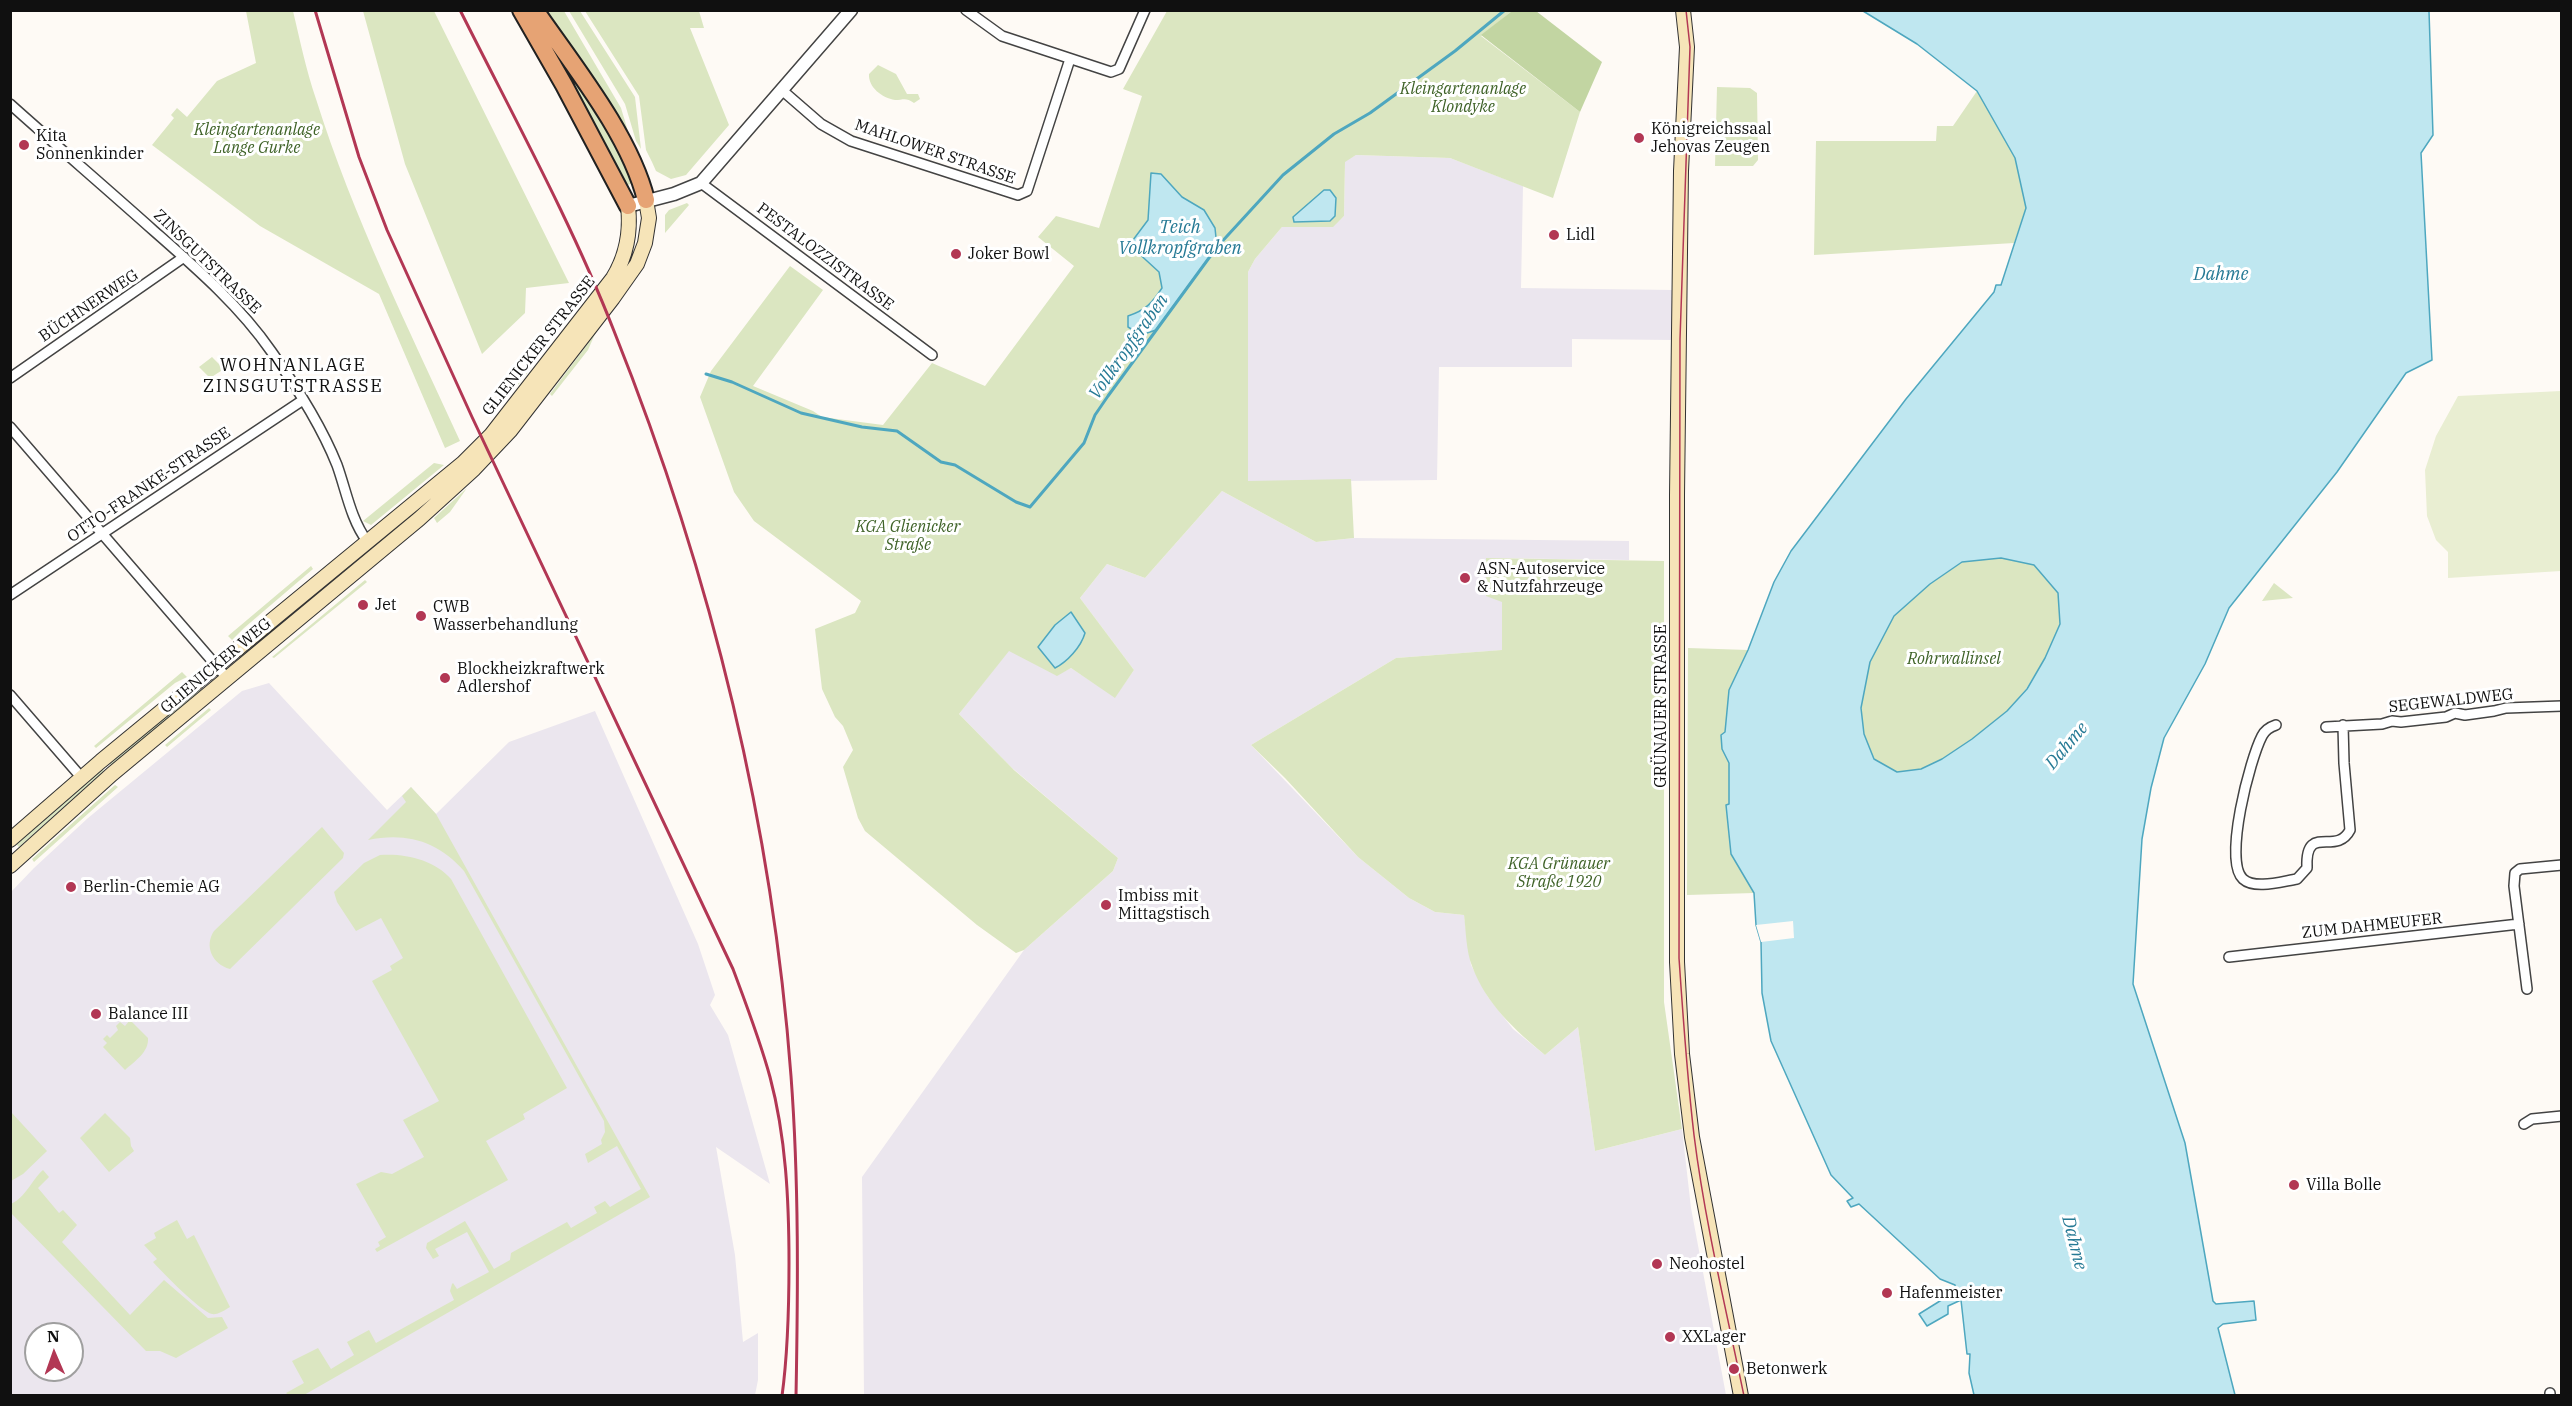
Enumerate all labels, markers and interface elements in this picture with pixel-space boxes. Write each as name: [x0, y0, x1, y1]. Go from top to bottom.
park label: Kleingartenanlage Klondyke: [1400, 79, 1526, 117]
street label: MAHLOWER STRASSE: [852, 115, 1018, 189]
place label: Königreichssaal Jehovas Zeugen: [1651, 119, 1772, 157]
park label: Kleingartenanlage Lange Gurke: [194, 120, 320, 158]
place label: Kita Sonnenkinder: [36, 126, 144, 164]
marker: Königreichssaal Jehovas Zeugen: [1632, 131, 1646, 145]
marker: Kita Sonnenkinder: [17, 138, 31, 152]
street label: PESTALOZZISTRASSE: [753, 199, 897, 315]
street label: ZINSGUTSTRASSE: [149, 206, 265, 318]
water label: Teich Vollkropfgraben: [1118, 217, 1242, 260]
place label: Lidl: [1566, 225, 1595, 245]
marker: Lidl: [1547, 228, 1561, 242]
place label: Joker Bowl: [968, 244, 1050, 264]
marker: Joker Bowl: [949, 247, 963, 261]
water label: Dahme: [2194, 264, 2248, 286]
street label: BÜCHNERWEG: [36, 266, 142, 346]
street label: GLIENICKER STRASSE: [479, 272, 599, 420]
water label: Vollkropfgraben: [1085, 290, 1173, 404]
district label: WOHNANLAGE ZINSGUTSTRASSE: [203, 355, 383, 398]
street label: OTTO-FRANKE-STRASSE: [64, 423, 234, 547]
park label: KGA Glienicker Straße: [856, 517, 960, 555]
place label: ASN-Autoservice & Nutzfahrzeuge: [1477, 559, 1605, 597]
marker: ASN-Autoservice & Nutzfahrzeuge: [1458, 571, 1472, 585]
place label: Jet: [375, 595, 396, 615]
place label: CWB Wasserbehandlung: [433, 597, 578, 635]
marker: Jet: [356, 598, 370, 612]
marker: CWB Wasserbehandlung: [414, 609, 428, 623]
street label: GLIENICKER WEG: [157, 614, 275, 718]
street label: GRÜNAUER STRASSE: [1651, 624, 1671, 788]
park label: Rohrwallinsel: [1907, 649, 2001, 669]
place label: Blockheizkraftwerk Adlershof: [457, 659, 605, 697]
marker: Blockheizkraftwerk Adlershof: [438, 671, 452, 685]
street label: SEGEWALDWEG: [2388, 685, 2514, 717]
water label: Dahme: [2041, 718, 2093, 774]
park label: KGA Grünauer Straße 1920: [1508, 854, 1610, 892]
place label: Berlin-Chemie AG: [83, 877, 220, 897]
marker: Berlin-Chemie AG: [64, 880, 78, 894]
place label: Imbiss mit Mittagstisch: [1118, 886, 1210, 924]
marker: Imbiss mit Mittagstisch: [1099, 898, 1113, 912]
street label: ZUM DAHMEUFER: [2301, 909, 2443, 943]
place label: Balance III: [108, 1004, 188, 1024]
marker: Balance III: [89, 1007, 103, 1021]
place label: Villa Bolle: [2306, 1175, 2381, 1195]
marker: Villa Bolle: [2287, 1178, 2301, 1192]
water label: Dahme: [2057, 1214, 2091, 1272]
place label: Neohostel: [1669, 1254, 1745, 1274]
marker: Neohostel: [1650, 1257, 1664, 1271]
place label: Hafenmeister: [1899, 1283, 2002, 1303]
marker: Hafenmeister: [1880, 1286, 1894, 1300]
north arrow: [24, 1322, 84, 1382]
text: N: [47, 1326, 60, 1346]
place label: XXLager: [1682, 1327, 1746, 1347]
marker: XXLager: [1663, 1330, 1677, 1344]
place label: Betonwerk: [1746, 1359, 1827, 1379]
marker: Betonwerk: [1727, 1362, 1741, 1376]

